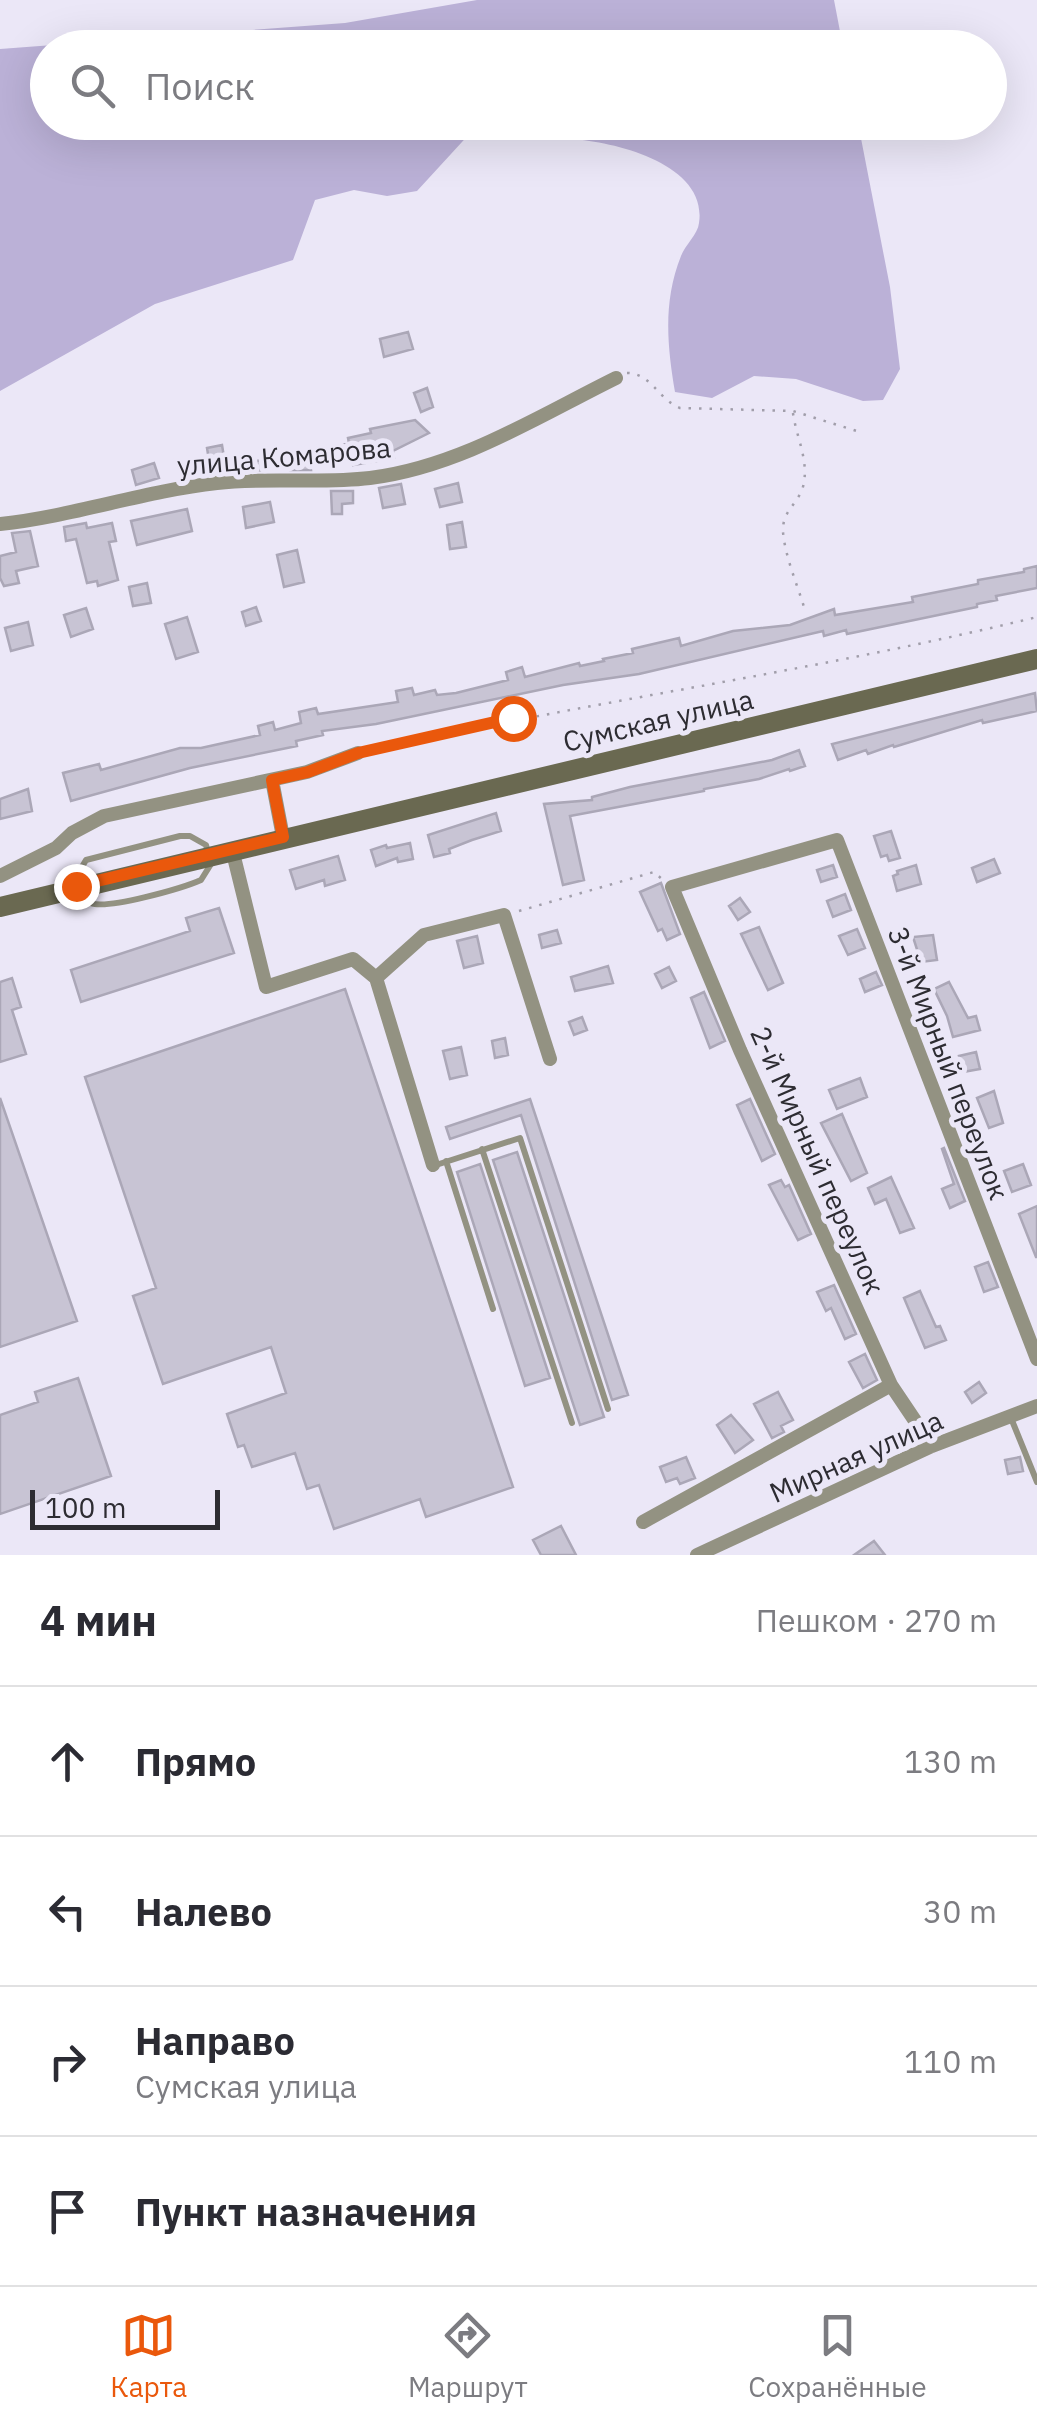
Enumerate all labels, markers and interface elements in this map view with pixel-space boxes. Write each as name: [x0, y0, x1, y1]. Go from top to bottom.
search box: [30, 30, 1007, 140]
icon: search: [65, 58, 120, 113]
text: Поиск: [145, 61, 255, 110]
street label: улица Комарова: [176, 428, 392, 484]
street label: Сумская улица: [559, 680, 757, 760]
route start: [491, 696, 537, 742]
route end: [54, 864, 100, 910]
street label: 3-й Мирный переулок: [880, 921, 1018, 1205]
street label: 2-й Мирный переулок: [742, 1020, 894, 1300]
street label: Мирная улица: [764, 1401, 949, 1511]
scale bar: [30, 1485, 220, 1530]
text: 100 m: [45, 1489, 126, 1526]
text: 4 мин: [40, 1593, 157, 1648]
text: Пешком · 270 m: [756, 1599, 997, 1641]
icon: ahead: [40, 1734, 95, 1789]
text: Прямо: [135, 1737, 256, 1786]
text: 130 m: [904, 1740, 997, 1782]
icon: left: [40, 1884, 95, 1939]
text: Налево: [135, 1887, 272, 1936]
text: 30 m: [923, 1890, 997, 1932]
text: Направо: [135, 2016, 295, 2065]
icon: right: [40, 2034, 95, 2089]
text: 110 m: [904, 2040, 997, 2082]
text: Сумская улица: [135, 2065, 357, 2107]
icon: arrive: [40, 2184, 95, 2239]
text: Пункт назначения: [135, 2187, 477, 2236]
tab: Карта: [110, 2308, 187, 2405]
tab: Маршрут: [408, 2308, 528, 2405]
tab: Сохранённые: [748, 2308, 927, 2405]

